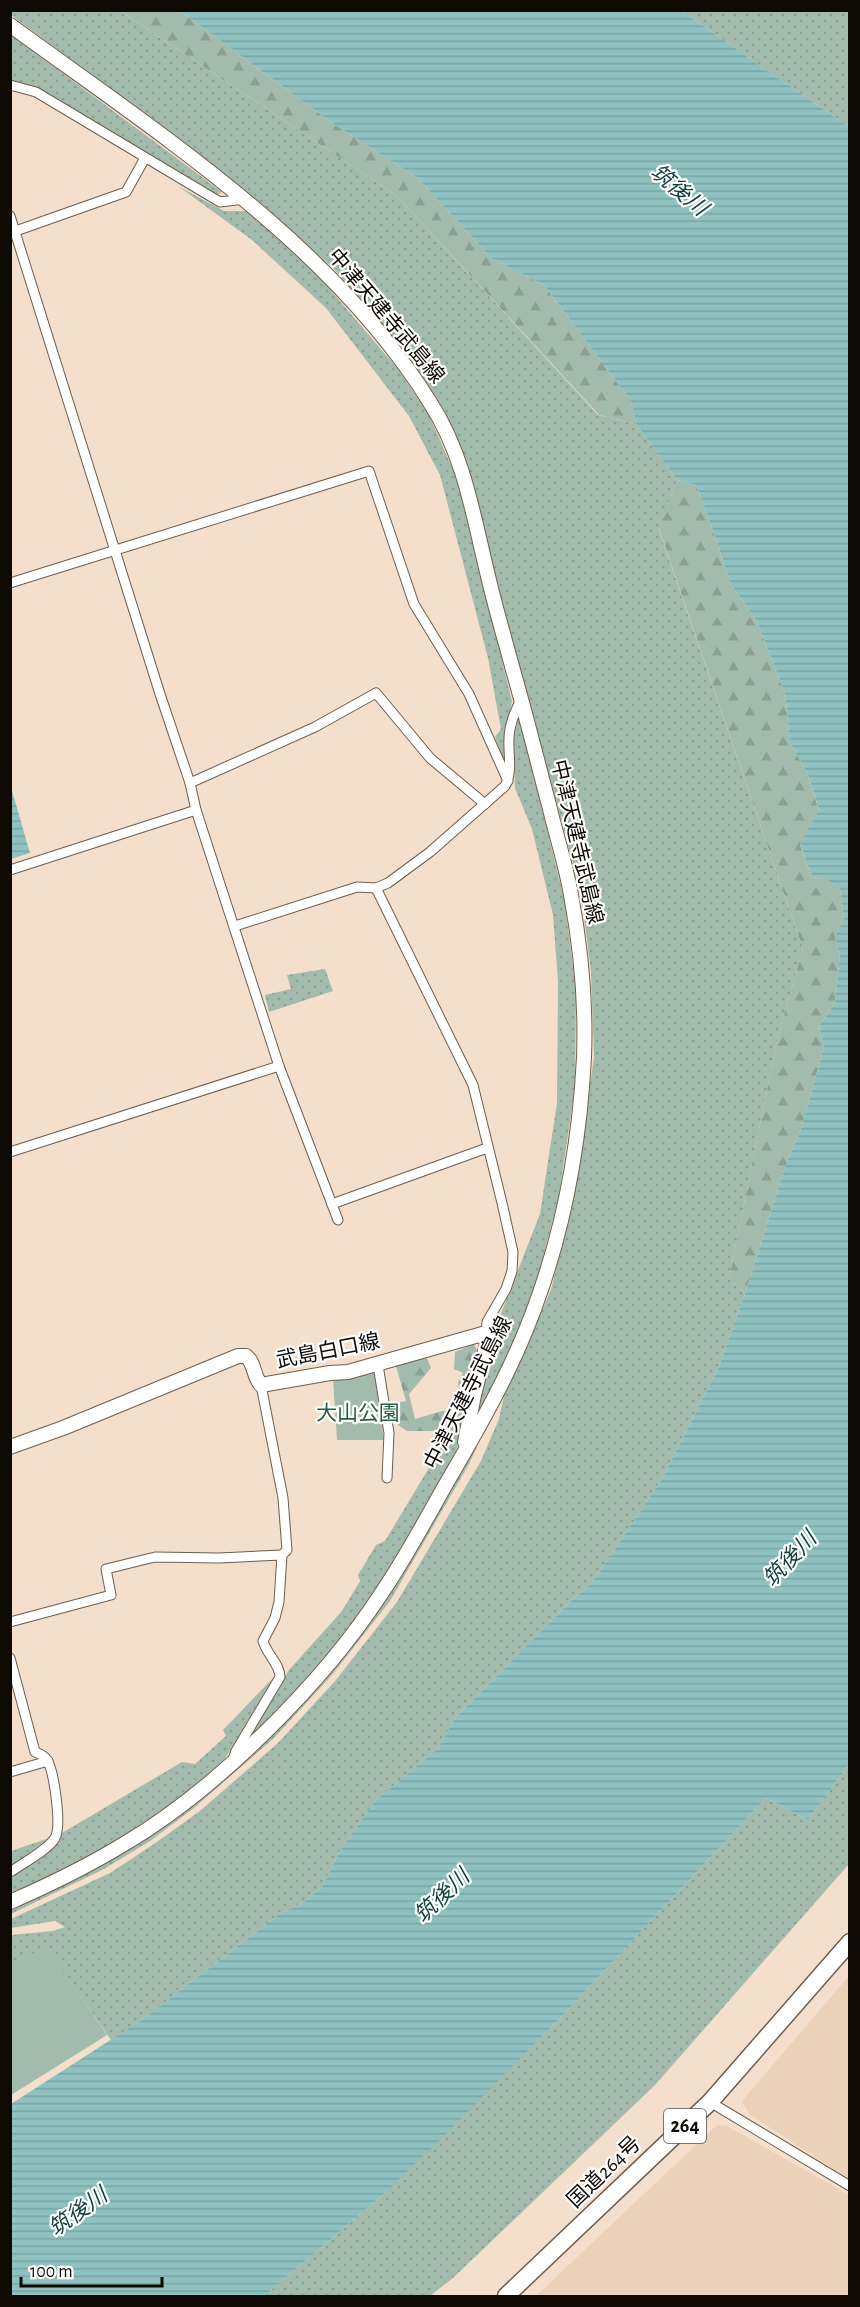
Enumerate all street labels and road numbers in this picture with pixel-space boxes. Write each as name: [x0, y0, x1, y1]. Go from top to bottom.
street label: 中津天建寺武島線: [324, 244, 449, 387]
street label: 中津天建寺武島線: [548, 758, 607, 926]
street label: 中津天建寺武島線: [420, 1313, 515, 1473]
street label: 武島白口線: [274, 1330, 382, 1371]
road number: 264: [664, 2109, 706, 2143]
street label: 国道264号: [563, 2132, 645, 2212]

